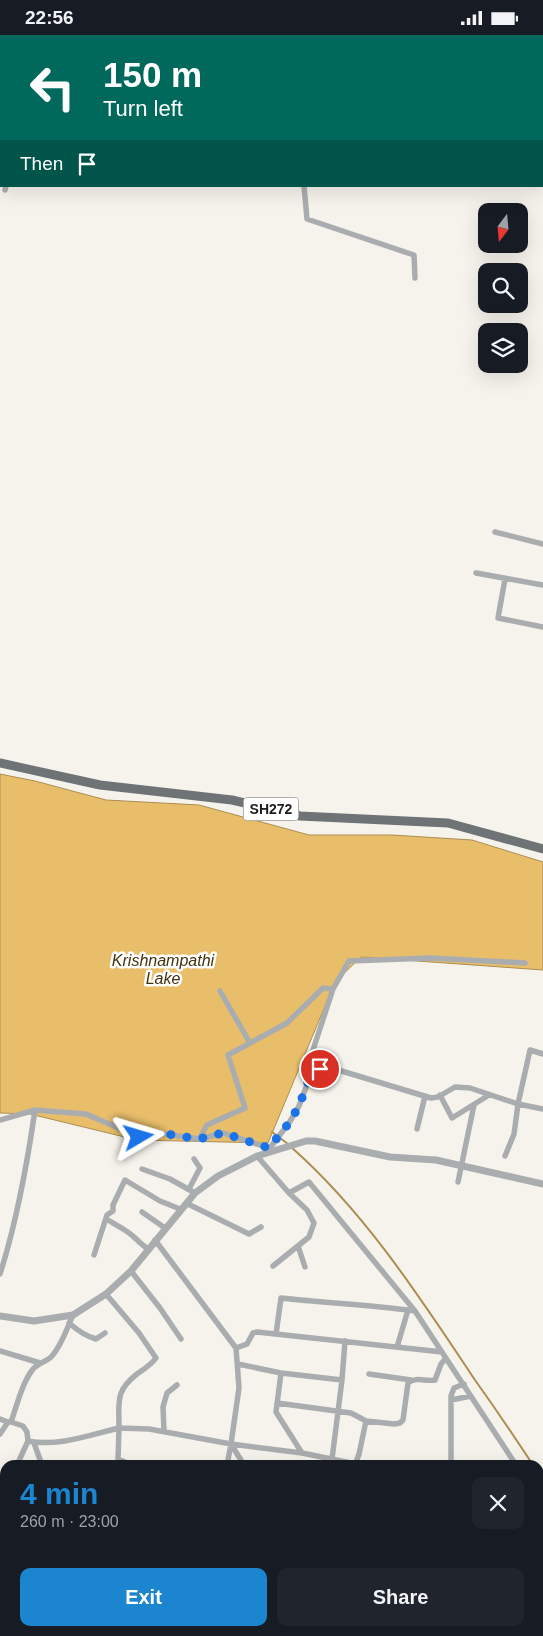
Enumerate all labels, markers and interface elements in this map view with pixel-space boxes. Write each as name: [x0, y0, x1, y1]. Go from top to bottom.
text: 22:56: [25, 7, 74, 28]
icon: left: [20, 55, 85, 120]
text: 150 m: [103, 55, 202, 94]
text: Turn left: [103, 96, 183, 121]
icon: arrive: [73, 150, 101, 178]
text: Then: [20, 153, 63, 174]
north arrow: [478, 203, 528, 253]
map controls: [478, 203, 528, 373]
button: search: [478, 263, 528, 313]
button: layers: [478, 323, 528, 373]
road number: SH272: [244, 797, 298, 821]
water label: Krishnampathi Lake: [112, 952, 215, 987]
pin: [299, 1048, 341, 1090]
icon: arrive: [306, 1055, 334, 1083]
position arrow: [112, 1110, 164, 1162]
text: 4 min: [20, 1477, 98, 1510]
button: close: [472, 1477, 524, 1529]
text: 260 m · 23:00: [20, 1513, 119, 1530]
button: Exit: [20, 1568, 267, 1626]
button: Share: [277, 1568, 524, 1626]

